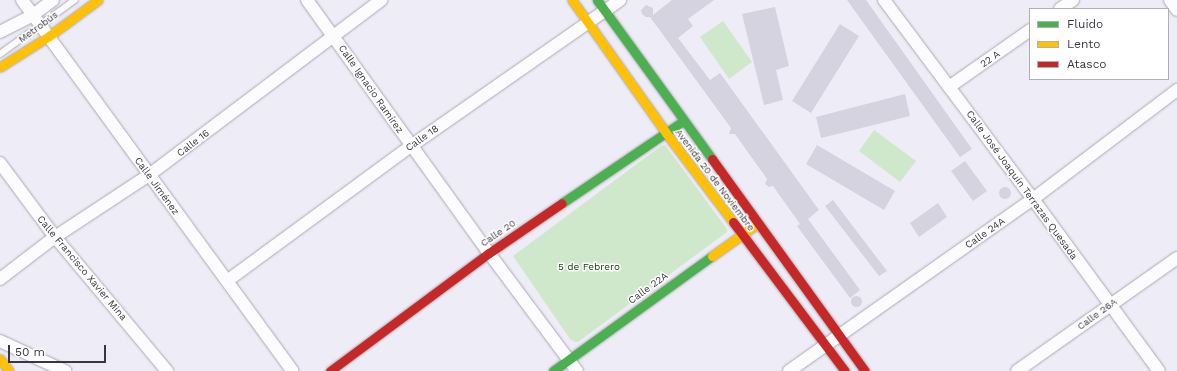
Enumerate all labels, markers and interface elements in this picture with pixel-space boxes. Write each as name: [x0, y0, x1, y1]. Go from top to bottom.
legend: [1029, 8, 1169, 80]
street label: Metrobús: [16, 9, 60, 45]
text: Fluido: [1067, 17, 1103, 31]
text: Lento: [1067, 37, 1101, 51]
street label: Calle Ignacio Ramírez: [336, 43, 406, 135]
street label: 22 A: [978, 48, 1002, 70]
text: Atasco: [1067, 57, 1107, 71]
street label: Calle José Joaquín Terrazas Quesada: [964, 108, 1080, 262]
street label: Calle 18: [403, 122, 441, 154]
street label: Calle 16: [174, 127, 212, 159]
street label: Avenida 20 de Noviembre: [673, 127, 757, 233]
street label: Calle Jiménez: [132, 155, 182, 217]
street label: Calle Francisco Xavier Mina: [35, 213, 129, 323]
street label: Calle 24A: [963, 215, 1007, 251]
street label: Calle 20: [478, 217, 518, 249]
park label: 5 de Febrero: [558, 261, 620, 273]
street label: Calle 22A: [626, 270, 670, 306]
street label: Calle 26A: [1075, 296, 1119, 332]
scale bar: [10, 337, 108, 363]
text: 50 m: [15, 345, 45, 359]

